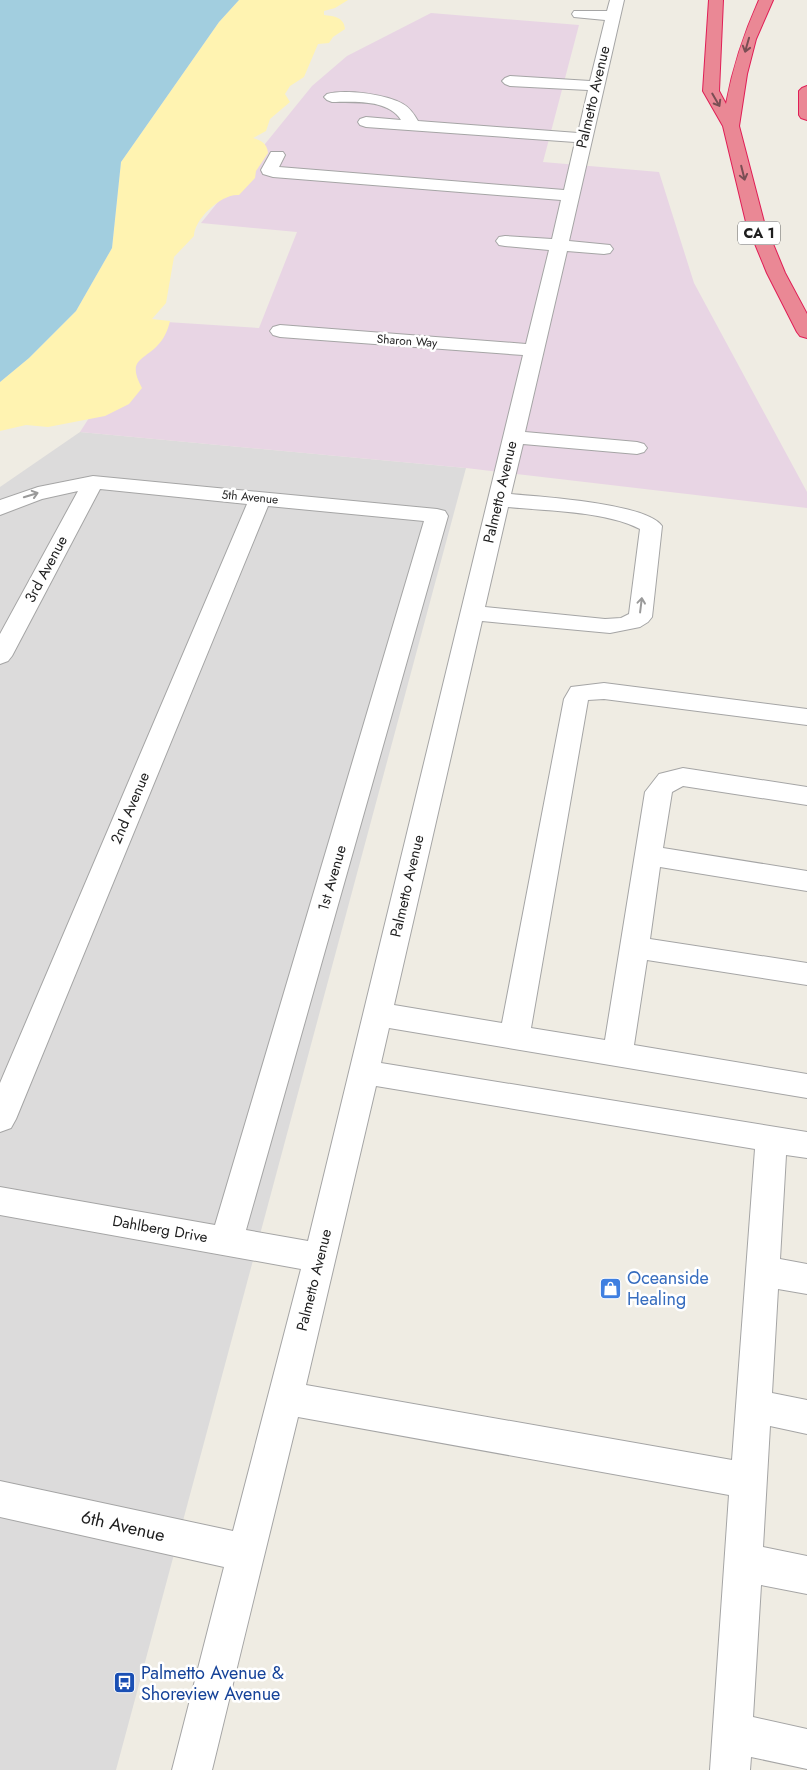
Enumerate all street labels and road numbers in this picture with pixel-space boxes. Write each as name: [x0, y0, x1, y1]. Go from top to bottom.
street label: Palmetto Avenue: [571, 43, 616, 150]
road number: CA 1: [738, 222, 780, 244]
street label: Sharon Way: [376, 330, 439, 352]
street label: Palmetto Avenue: [478, 438, 523, 545]
street label: 5th Avenue: [221, 486, 279, 508]
street label: 3rd Avenue: [19, 531, 73, 606]
street label: 2nd Avenue: [105, 768, 155, 847]
street label: Palmetto Avenue: [385, 832, 430, 939]
street label: 1st Avenue: [312, 842, 352, 914]
street label: Dahlberg Drive: [111, 1210, 210, 1248]
street label: Palmetto Avenue: [291, 1226, 337, 1333]
street label: 6th Avenue: [78, 1504, 168, 1548]

